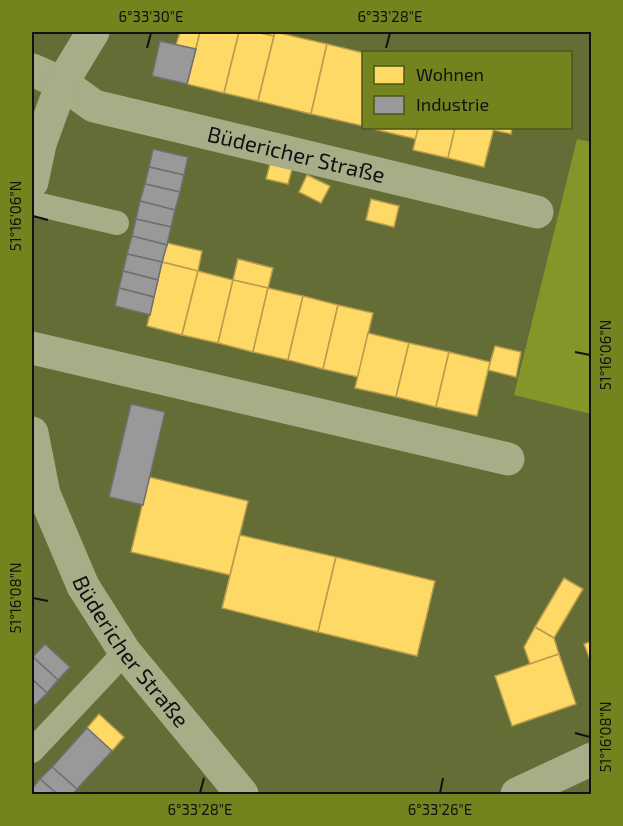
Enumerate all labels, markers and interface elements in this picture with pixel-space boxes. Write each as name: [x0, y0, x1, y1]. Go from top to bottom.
text: 6°33'30"E: [119, 7, 183, 25]
text: 6°33'28"E: [357, 7, 423, 25]
legend: [362, 51, 572, 129]
text: Wohnen: [416, 63, 484, 85]
text: Industrie: [416, 93, 489, 115]
street label: Büdericher Straße: [205, 120, 388, 187]
text: 51°16'06"N: [6, 181, 24, 251]
text: 51°16'06"N: [596, 320, 614, 390]
text: 51°16'08"N: [6, 562, 24, 634]
street label: Büdericher Straße: [68, 571, 195, 732]
text: 51°16'08"N: [596, 701, 614, 773]
text: 6°33'28"E: [167, 800, 233, 818]
text: 6°33'26"E: [408, 800, 472, 818]

